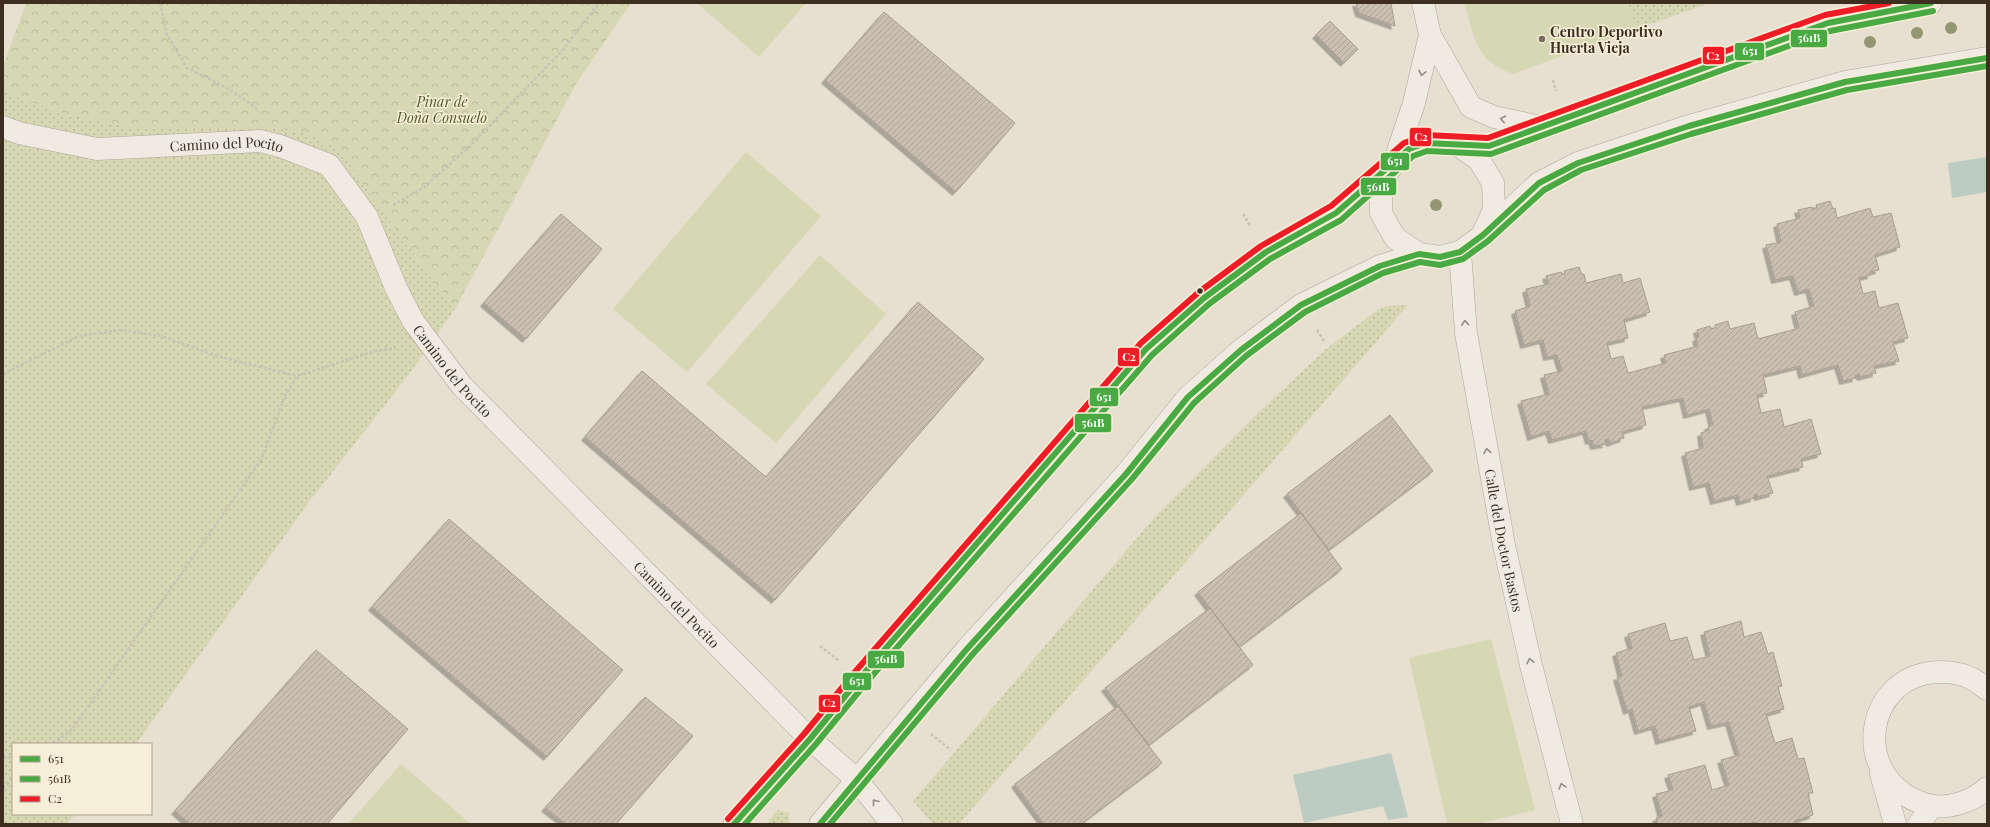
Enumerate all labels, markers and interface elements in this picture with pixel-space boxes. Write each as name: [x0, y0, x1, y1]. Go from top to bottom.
place label: Centro Deportivo Huerta Vieja: [1550, 22, 1663, 57]
line badge: 561B: [1790, 29, 1828, 48]
text: 561B: [1798, 30, 1821, 45]
marker: Centro Deportivo Huerta Vieja: [1537, 34, 1547, 44]
line badge: 651: [1734, 42, 1765, 61]
text: 651: [1742, 43, 1758, 58]
line badge: C2: [1702, 46, 1725, 65]
text: C2: [1706, 48, 1720, 63]
one-way arrow: [1418, 69, 1426, 76]
park label: Pinar de Doña Consuelo: [396, 92, 487, 127]
one-way arrow: [1500, 115, 1507, 123]
line badge: C2: [1409, 127, 1432, 147]
text: C2: [1414, 129, 1428, 144]
street label: Camino del Pocito: [169, 131, 287, 156]
line badge: 651: [1380, 152, 1410, 171]
text: 651: [1387, 153, 1403, 168]
line badge: 561B: [1360, 177, 1397, 196]
text: 561B: [1367, 179, 1390, 194]
unlabelled marker: [1195, 286, 1205, 296]
street label: Camino del Pocito: [409, 320, 497, 421]
one-way arrow: [1460, 320, 1469, 326]
line badge: C2: [1117, 347, 1140, 367]
text: C2: [1122, 349, 1136, 364]
line badge: 651: [1089, 387, 1119, 407]
text: 651: [1096, 389, 1112, 404]
line badge: 561B: [1074, 413, 1112, 433]
text: 561B: [1082, 415, 1105, 430]
one-way arrow: [1483, 448, 1492, 454]
street label: Calle del Doctor Bastos: [1481, 467, 1528, 614]
street label: Camino del Pocito: [630, 557, 724, 652]
line badge: 561B: [867, 650, 905, 669]
text: 561B: [875, 651, 898, 666]
one-way arrow: [1526, 657, 1534, 664]
line badge: 651: [842, 672, 872, 691]
text: 651: [849, 673, 865, 688]
line badge: C2: [818, 694, 841, 713]
text: C2: [822, 695, 836, 710]
legend: [12, 743, 152, 815]
text: 651: [48, 750, 64, 766]
text: 561B: [48, 770, 71, 786]
one-way arrow: [1558, 783, 1567, 790]
text: C2: [48, 790, 62, 806]
one-way arrow: [872, 799, 879, 807]

